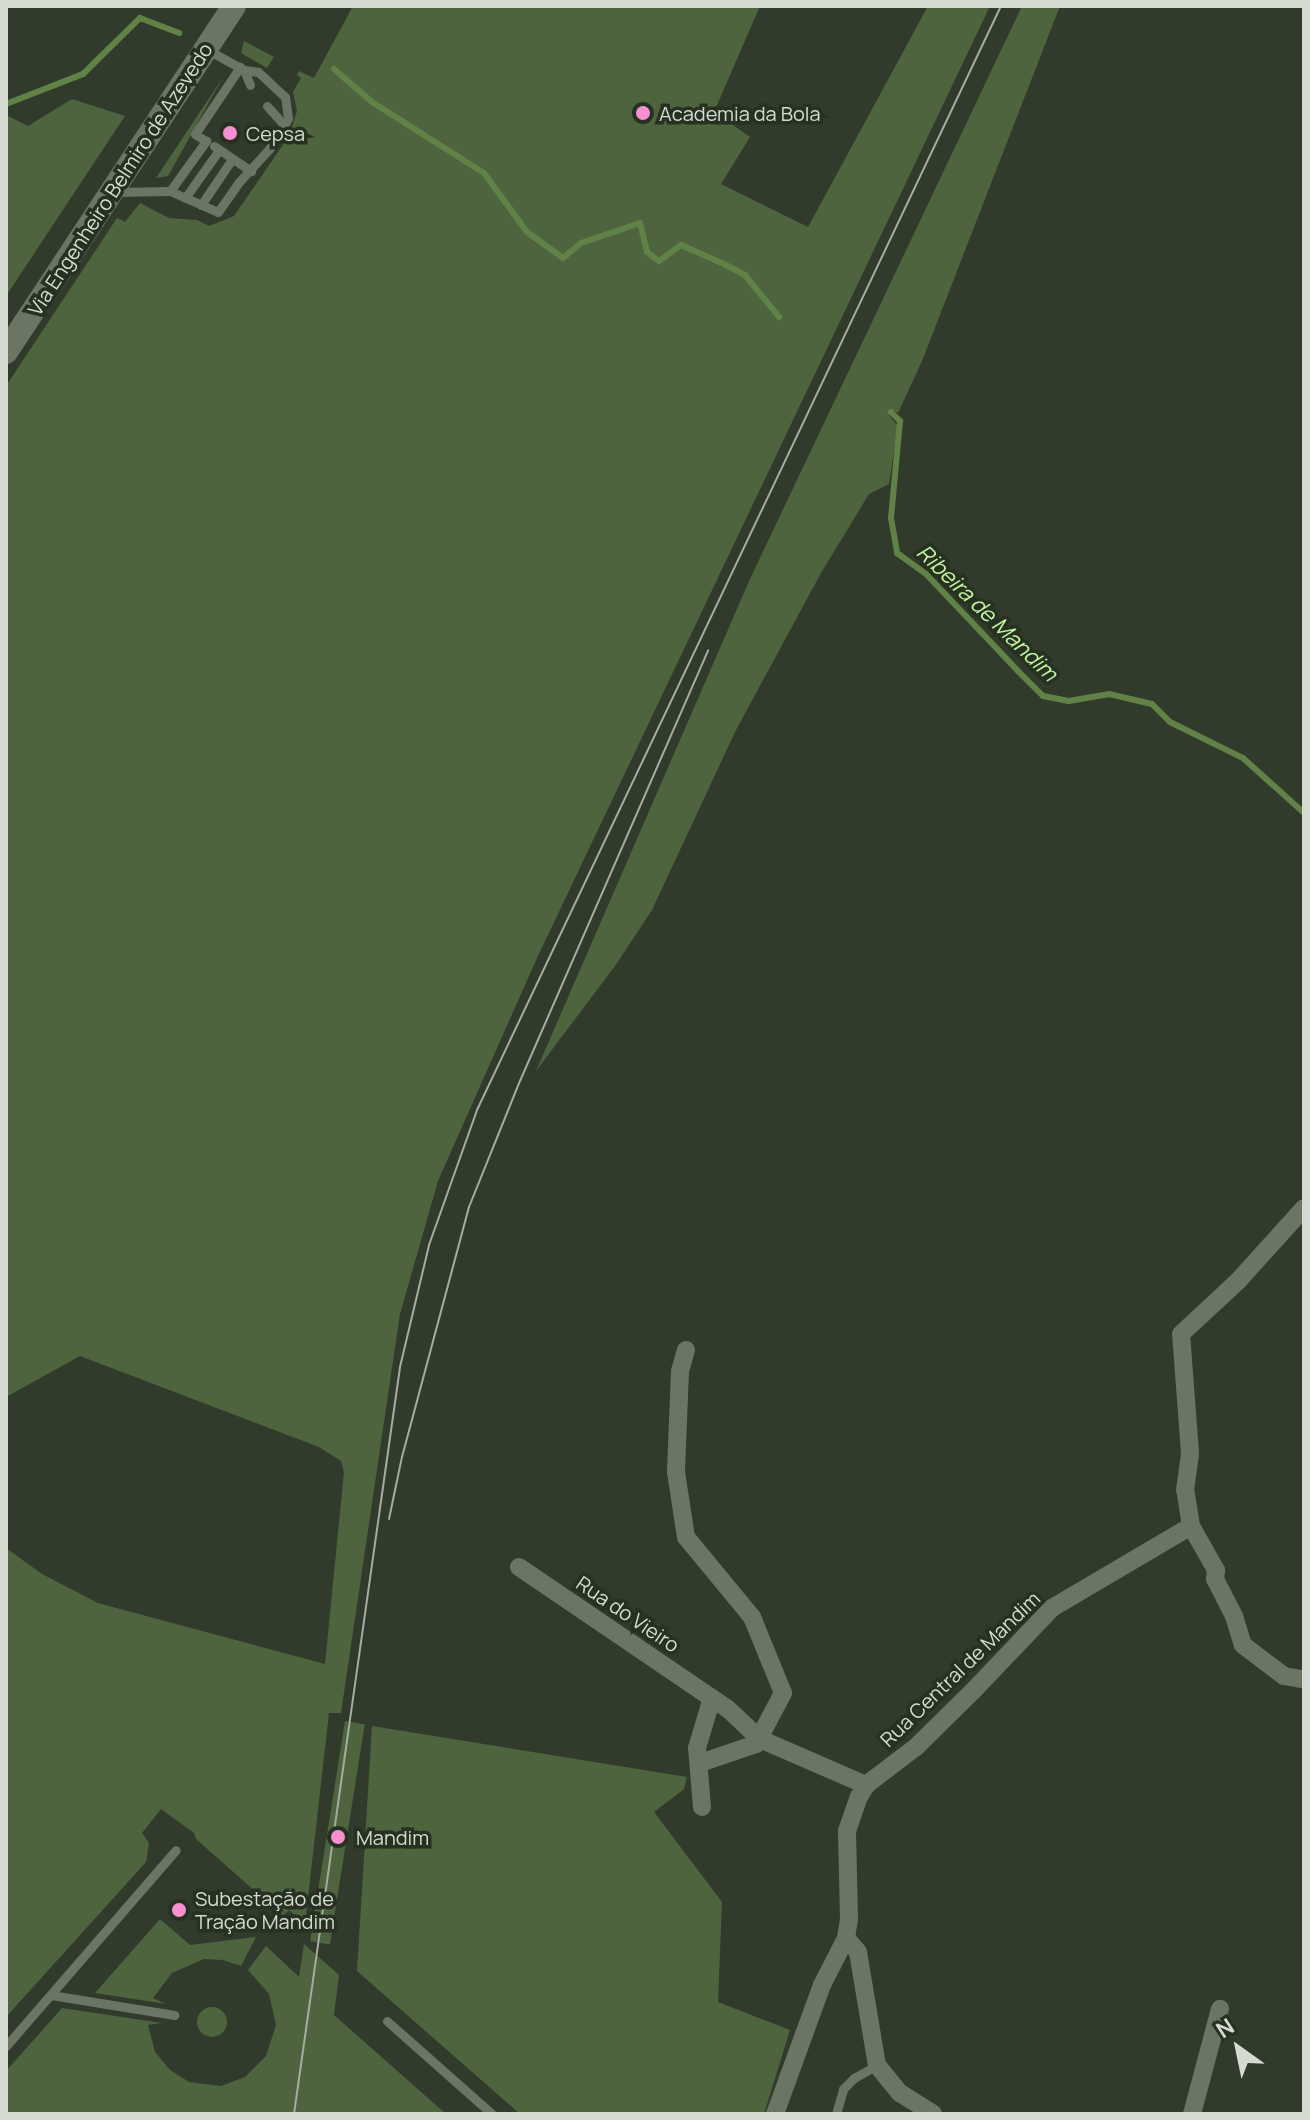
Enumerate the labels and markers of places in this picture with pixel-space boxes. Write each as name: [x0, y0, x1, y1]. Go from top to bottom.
place label: Academia da Bola: [659, 101, 821, 125]
marker: Academia da Bola: [634, 104, 652, 122]
place label: Cepsa: [246, 121, 305, 145]
marker: Cepsa: [221, 124, 239, 142]
place label: Mandim: [356, 1825, 429, 1849]
marker: Mandim: [327, 1826, 349, 1848]
place label: Subestação de Tração Mandim: [195, 1886, 335, 1933]
marker: Subestação de Tração Mandim: [170, 1901, 188, 1919]

